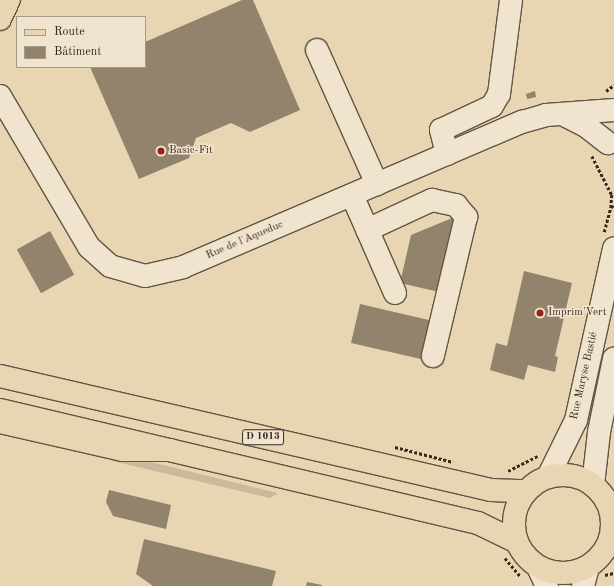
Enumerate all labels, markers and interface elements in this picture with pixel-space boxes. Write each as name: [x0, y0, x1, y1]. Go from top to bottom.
legend: [16, 16, 146, 68]
text: Route: [54, 26, 85, 38]
text: Bâtiment: [54, 46, 101, 58]
place label: Basic-Fit: [169, 144, 213, 158]
marker: Basic-Fit: [156, 146, 166, 156]
street label: Rue de l'Aqueduc: [204, 219, 286, 263]
place label: Imprim'Vert: [548, 306, 606, 320]
marker: Imprim'Vert: [535, 308, 545, 318]
street label: Rue Maryse Bastié: [569, 331, 601, 421]
road number: D 1013: [242, 429, 284, 445]

